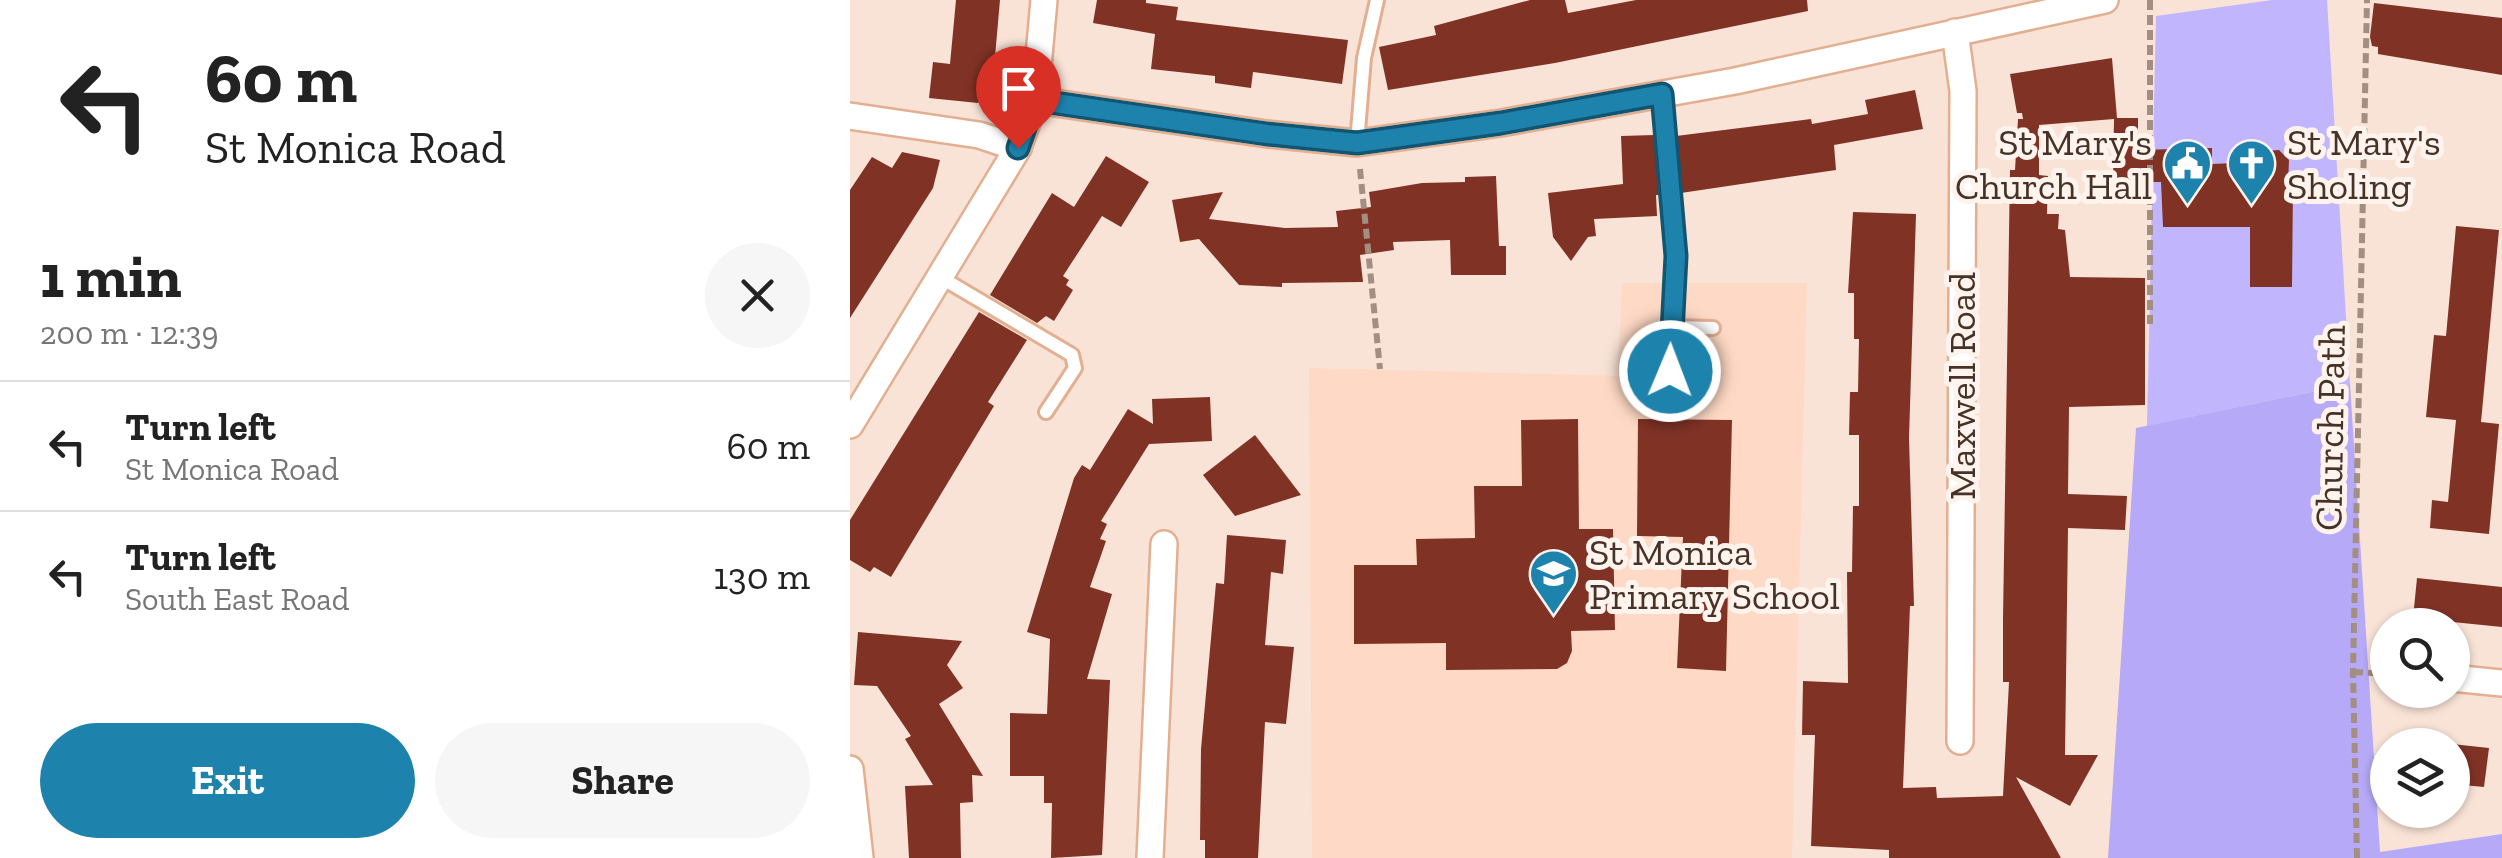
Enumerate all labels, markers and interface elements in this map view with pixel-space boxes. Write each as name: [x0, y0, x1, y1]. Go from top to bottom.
text: 60 m: [205, 36, 357, 120]
icon: left: [40, 40, 170, 170]
pin: [976, 46, 1061, 149]
icon: arrive: [991, 61, 1046, 116]
place label: St Mary's Church Hall: [1955, 119, 2152, 209]
place label: St Mary's Sholing: [2287, 119, 2441, 209]
text: St Monica Road: [205, 121, 506, 175]
public building icon: St Mary's Church Hall: [2161, 138, 2213, 206]
church icon: St Mary's Sholing: [2226, 138, 2278, 206]
text: 1 min: [40, 240, 182, 312]
button: close: [705, 243, 810, 348]
street label: Maxwell Road: [1939, 272, 1985, 500]
text: 200 m · 12:39: [40, 314, 218, 352]
position arrow: [1618, 319, 1722, 423]
street label: Church Path: [2305, 325, 2355, 531]
text: Turn left: [125, 404, 276, 450]
icon: left: [40, 419, 95, 474]
text: 60 m: [727, 423, 810, 469]
text: St Monica Road: [125, 450, 339, 488]
place label: St Monica Primary School: [1589, 529, 1840, 619]
text: Turn left: [125, 534, 276, 580]
school or university icon: St Monica Primary School: [1528, 548, 1580, 616]
icon: left: [40, 549, 95, 604]
text: 130 m: [713, 553, 810, 599]
text: South East Road: [125, 580, 349, 618]
map controls: [2370, 608, 2470, 828]
button: search: [2370, 608, 2470, 708]
button: Exit: [40, 723, 415, 838]
button: Share: [435, 723, 810, 838]
button: layers: [2370, 728, 2470, 828]

